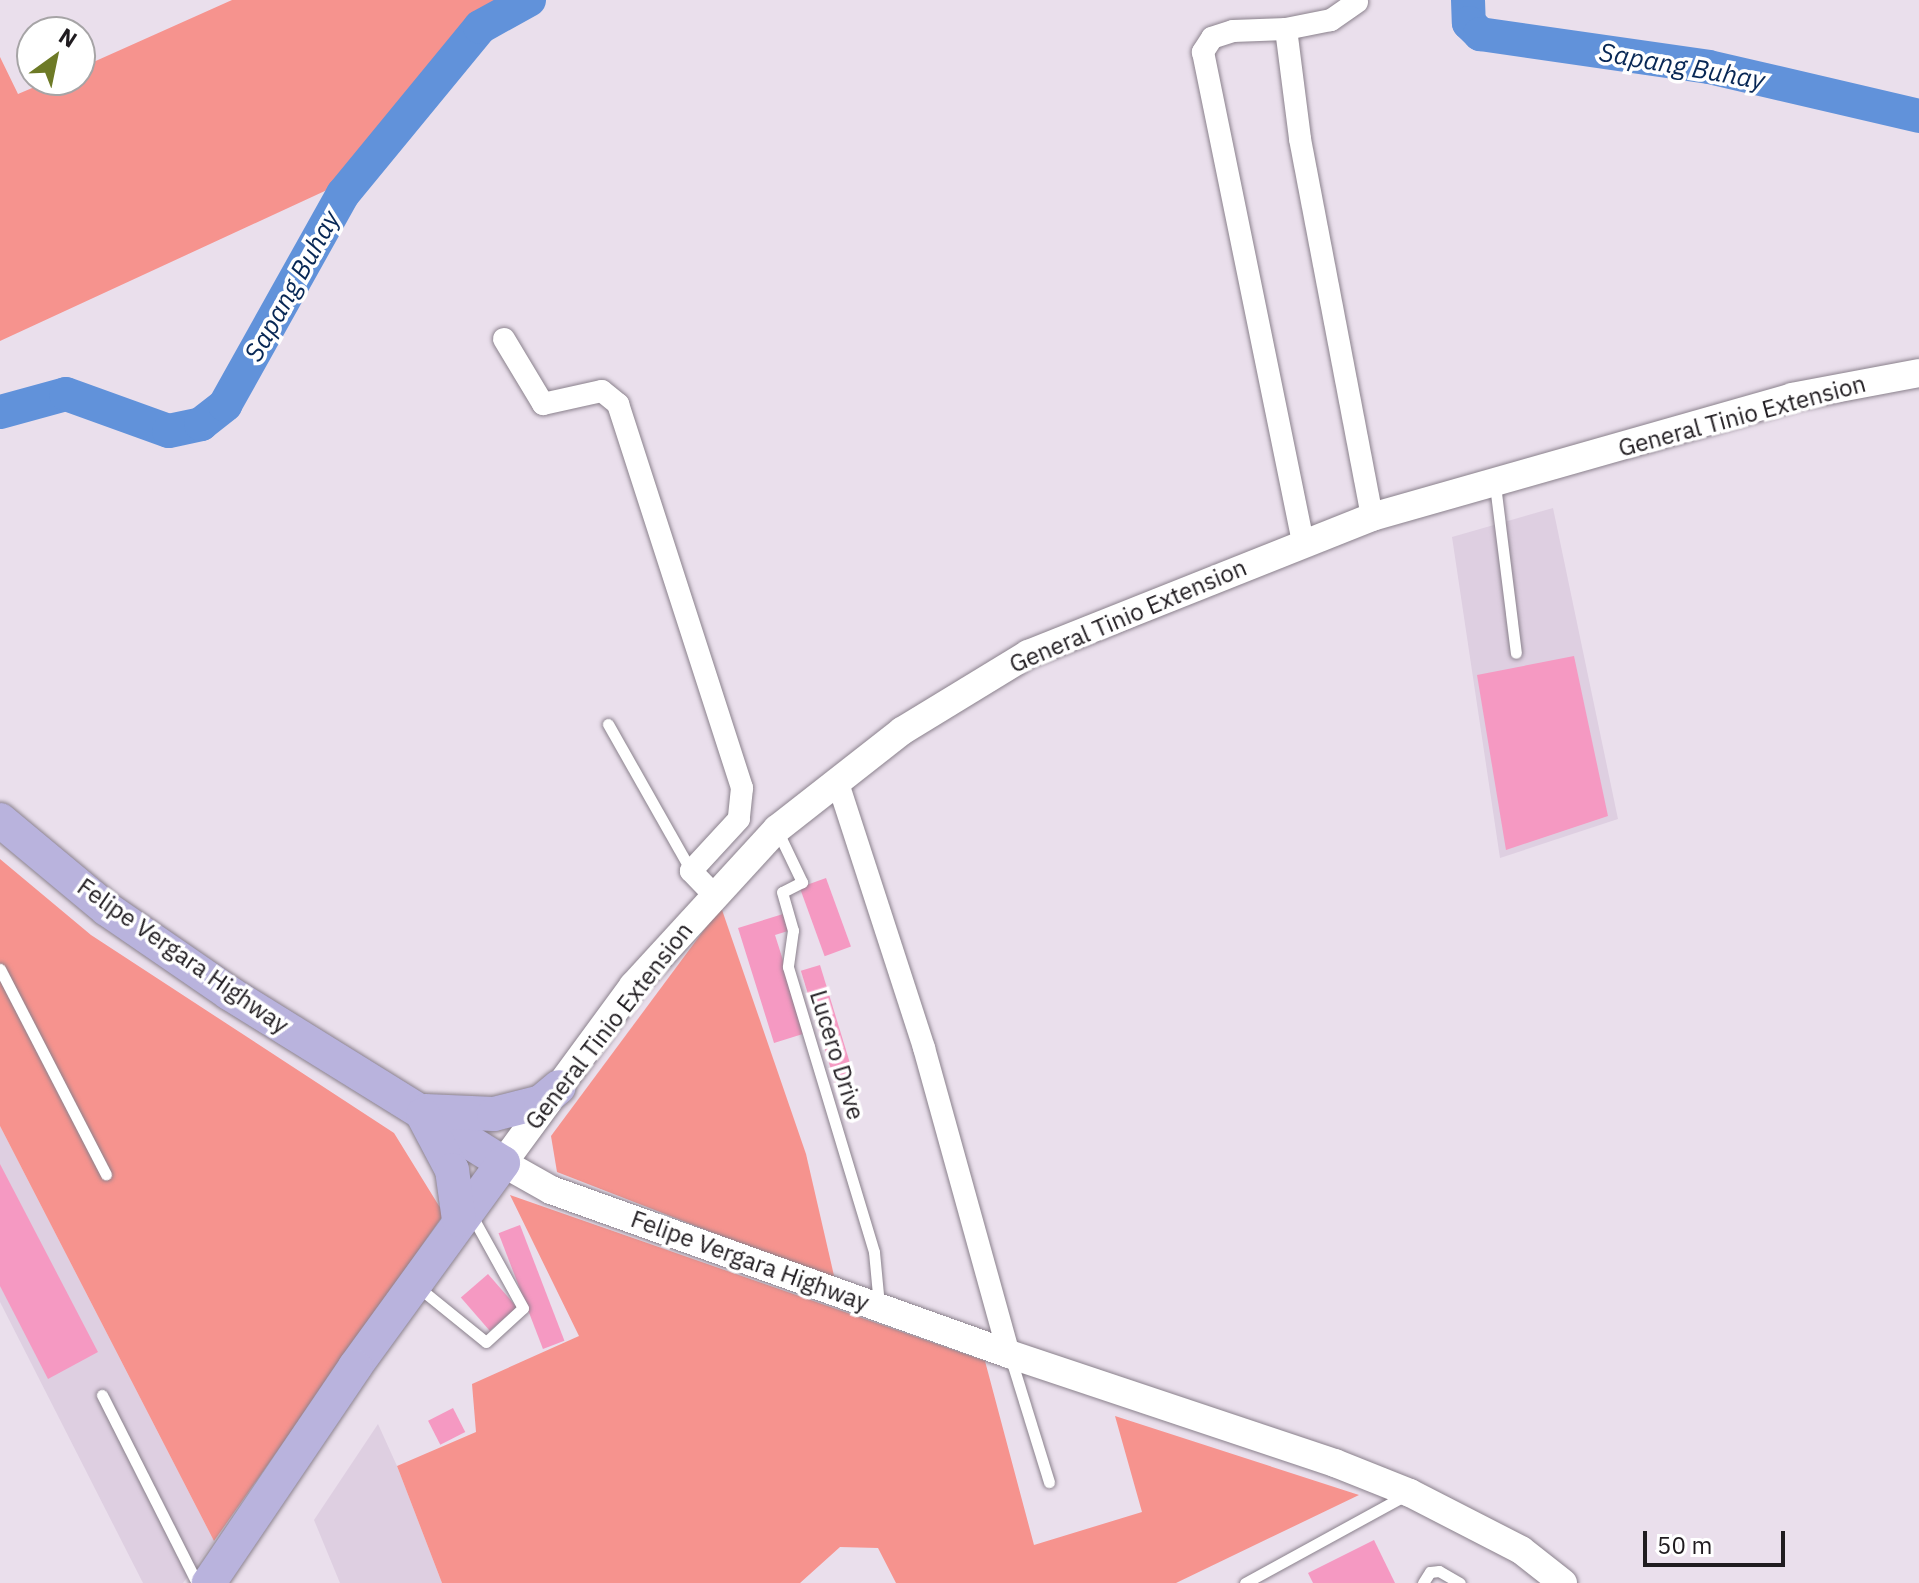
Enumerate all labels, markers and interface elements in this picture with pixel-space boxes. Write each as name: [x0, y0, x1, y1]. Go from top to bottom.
north arrow: [16, 16, 96, 96]
text: N: [54, 21, 83, 54]
water label: Sapang Buhay: [1597, 36, 1767, 96]
water label: Sapang Buhay: [238, 205, 346, 367]
street label: General Tinio Extension: [1615, 369, 1869, 463]
street label: General Tinio Extension: [1005, 553, 1251, 679]
street label: Felipe Vergara Highway: [72, 872, 294, 1040]
street label: General Tinio Extension: [519, 917, 699, 1135]
street label: Lucero Drive: [804, 987, 870, 1123]
street label: Felipe Vergara Highway: [627, 1205, 873, 1317]
scale bar: [1647, 1515, 1789, 1565]
text: 50 m: [1657, 1529, 1712, 1561]

